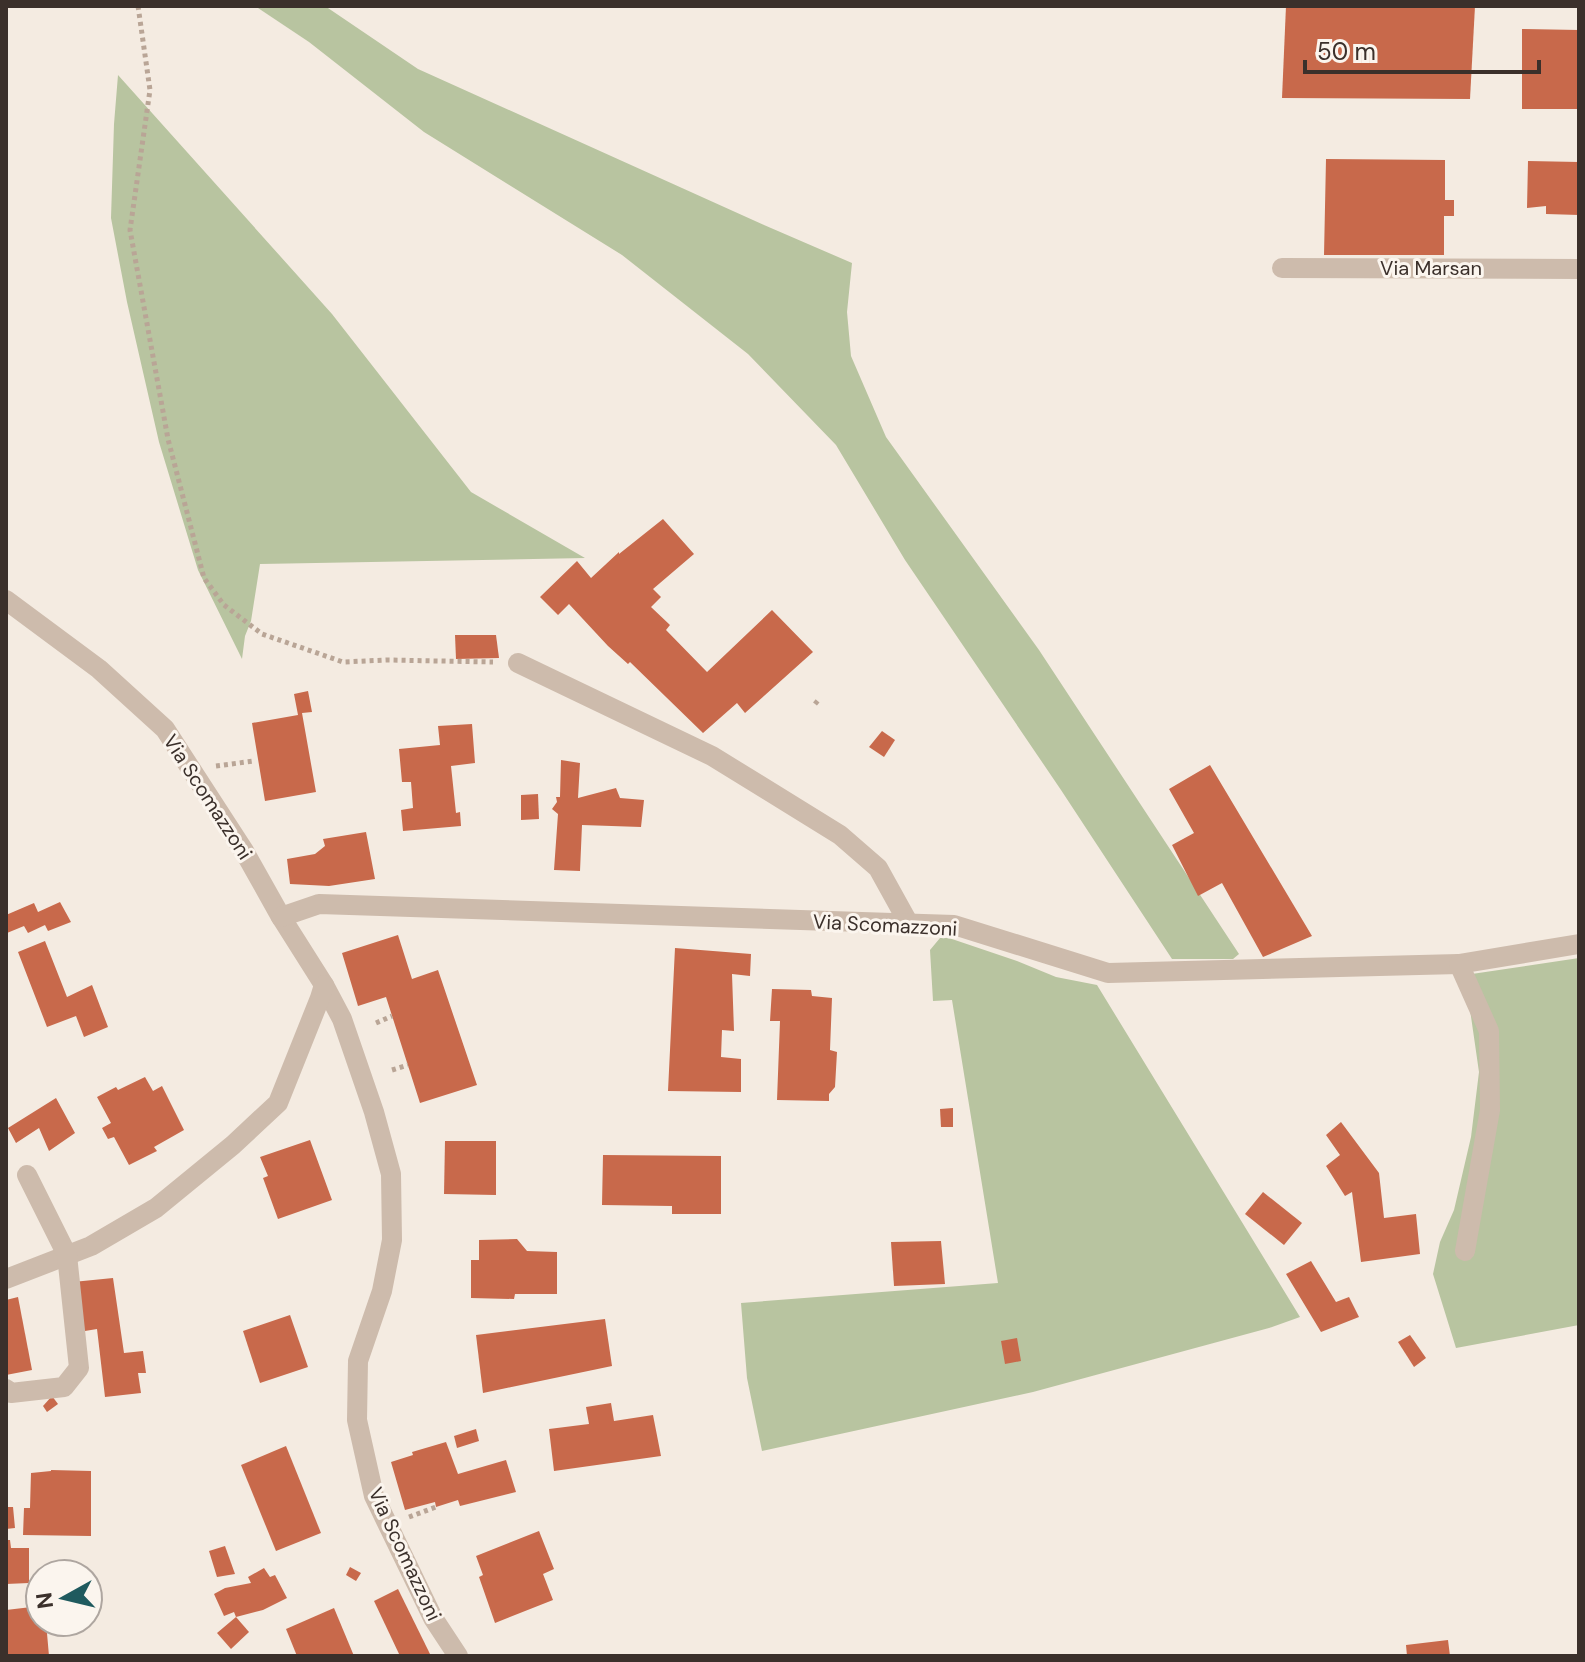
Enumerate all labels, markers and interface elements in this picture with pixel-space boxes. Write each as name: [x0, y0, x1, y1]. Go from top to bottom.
scale bar: [1305, 24, 1539, 74]
text: 50 m: [1317, 36, 1376, 67]
street label: Via Marsan: [1380, 255, 1482, 281]
street label: Via Scomazzoni: [158, 729, 258, 865]
street label: Via Scomazzoni: [812, 908, 958, 942]
street label: Via Scomazzoni: [363, 1483, 447, 1625]
north arrow: [24, 1558, 104, 1638]
text: N: [29, 1591, 60, 1611]

